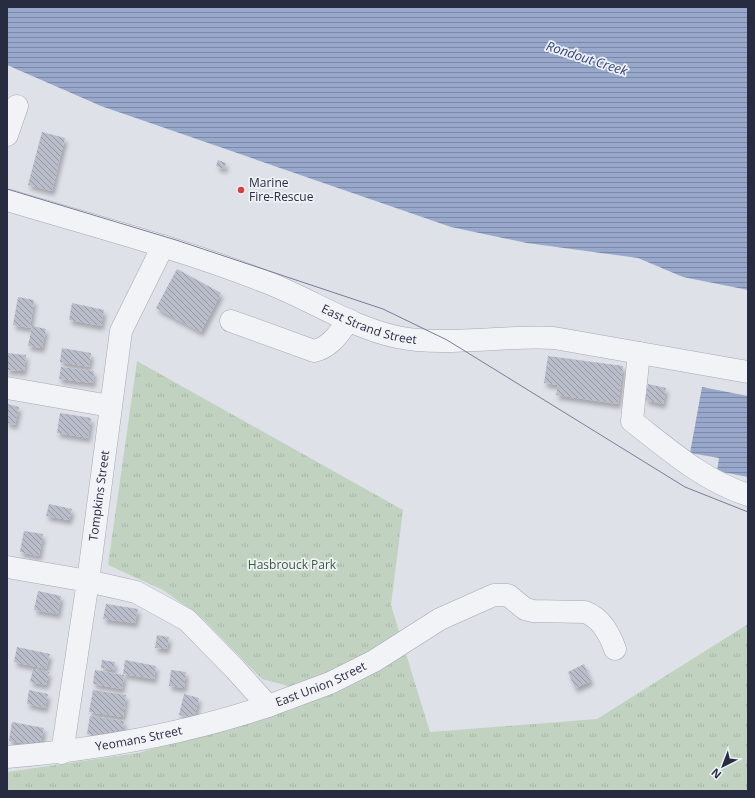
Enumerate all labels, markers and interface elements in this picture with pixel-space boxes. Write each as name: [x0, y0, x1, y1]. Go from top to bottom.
water label: Rondout Creek: [544, 36, 630, 80]
place label: Marine Fire-Rescue: [249, 174, 314, 205]
marker: Marine Fire-Rescue: [236, 185, 246, 195]
street label: East Strand Street: [319, 300, 418, 348]
street label: Tompkins Street: [84, 449, 113, 542]
park label: Hasbrouck Park: [248, 556, 337, 573]
street label: East Union Street: [273, 657, 369, 710]
street label: Yeomans Street: [94, 721, 184, 755]
north arrow: [703, 746, 743, 786]
text: N: [708, 765, 724, 782]

